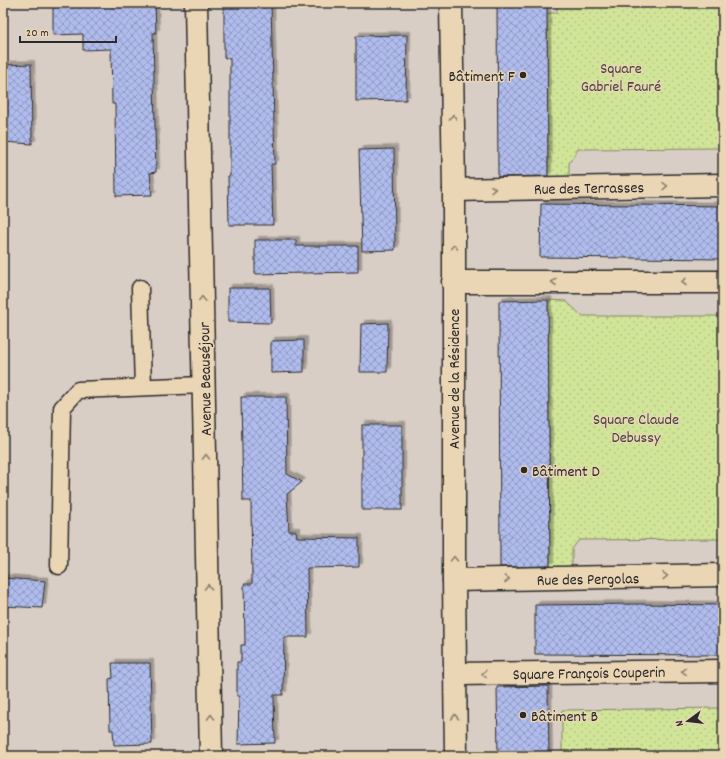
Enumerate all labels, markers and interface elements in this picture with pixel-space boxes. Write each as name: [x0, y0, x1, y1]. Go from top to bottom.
scale bar: [20, 18, 116, 44]
text: 20 m: [26, 25, 49, 42]
park label: Square Gabriel Fauré: [581, 58, 661, 99]
place label: Bâtiment F: [448, 66, 515, 89]
marker: Bâtiment F: [518, 70, 528, 80]
one-way arrow: [449, 114, 457, 120]
street label: Rue des Terrasses: [534, 177, 645, 202]
one-way arrow: [662, 182, 668, 190]
one-way arrow: [490, 185, 496, 193]
one-way arrow: [449, 244, 458, 250]
one-way arrow: [551, 278, 557, 286]
one-way arrow: [681, 278, 687, 286]
one-way arrow: [198, 296, 207, 302]
street label: Avenue de la Résidence: [444, 309, 467, 449]
street label: Avenue Beauséjour: [194, 322, 219, 436]
park label: Square Claude Debussy: [593, 409, 679, 450]
one-way arrow: [202, 454, 210, 460]
place label: Bâtiment D: [532, 461, 600, 484]
marker: Bâtiment D: [519, 465, 529, 475]
one-way arrow: [450, 556, 458, 562]
street label: Rue des Pergolas: [536, 568, 640, 593]
one-way arrow: [662, 572, 668, 581]
one-way arrow: [504, 575, 510, 584]
one-way arrow: [204, 584, 212, 590]
street label: Square François Couperin: [513, 662, 666, 687]
one-way arrow: [681, 667, 687, 676]
one-way arrow: [481, 669, 487, 678]
north arrow: [668, 701, 708, 741]
place label: Bâtiment B: [531, 706, 598, 729]
marker: Bâtiment B: [518, 710, 528, 720]
one-way arrow: [206, 714, 215, 720]
one-way arrow: [451, 714, 460, 720]
text: N: [672, 718, 689, 728]

